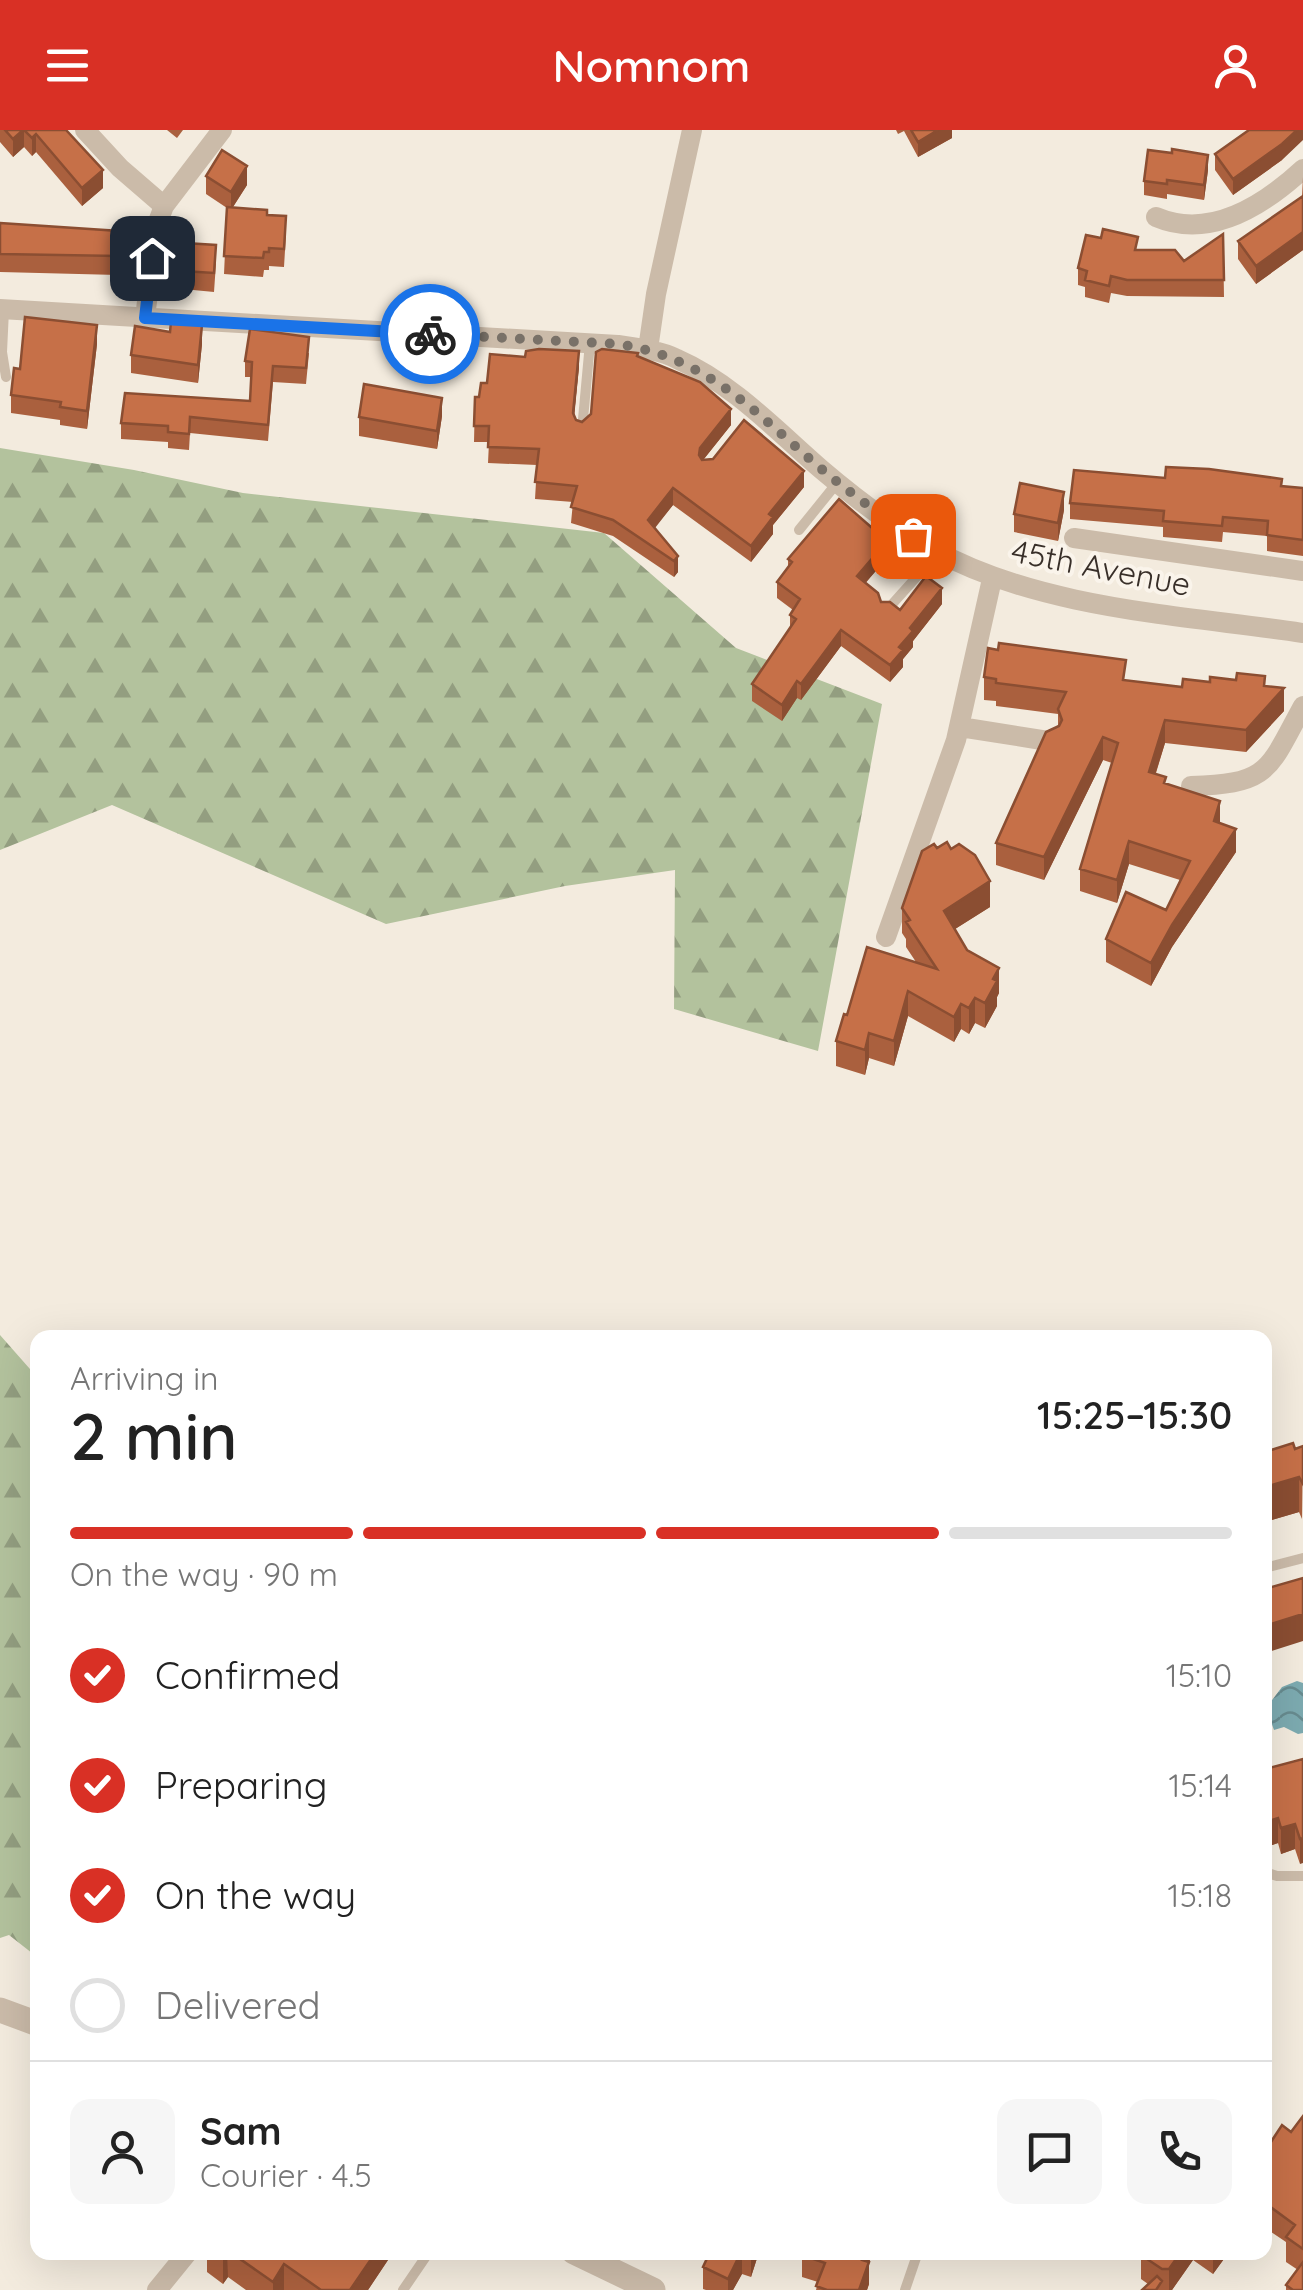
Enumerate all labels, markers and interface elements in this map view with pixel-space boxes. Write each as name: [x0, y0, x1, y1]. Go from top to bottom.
text: Nomnom: [553, 37, 750, 93]
icon: menu: [40, 38, 95, 93]
icon: person: [1208, 38, 1263, 93]
pin: [110, 216, 195, 301]
icon: home: [125, 231, 180, 286]
courier: [380, 284, 480, 384]
icon: bike: [403, 307, 458, 362]
pin: [871, 494, 956, 579]
icon: bag: [886, 509, 941, 564]
street label: 45th Avenue: [1008, 530, 1194, 604]
text: Arriving in: [70, 1358, 219, 1398]
text: 15:25–15:30: [1037, 1391, 1232, 1439]
text: 2 min: [70, 1395, 238, 1476]
text: On the way · 90 m: [70, 1554, 338, 1594]
icon: check: [70, 1648, 125, 1703]
text: Confirmed: [155, 1651, 340, 1699]
text: 15:10: [1166, 1655, 1232, 1695]
icon: check: [70, 1758, 125, 1813]
text: Preparing: [155, 1761, 327, 1809]
text: 15:14: [1169, 1765, 1232, 1805]
icon: check: [70, 1868, 125, 1923]
text: On the way: [155, 1871, 356, 1919]
text: 15:18: [1168, 1875, 1232, 1915]
text: Delivered: [155, 1981, 321, 2029]
button: person: [70, 2099, 175, 2204]
button: chat: [997, 2099, 1102, 2204]
button: phone: [1127, 2099, 1232, 2204]
text: Sam: [200, 2107, 282, 2155]
text: Courier · 4.5: [200, 2155, 372, 2195]

